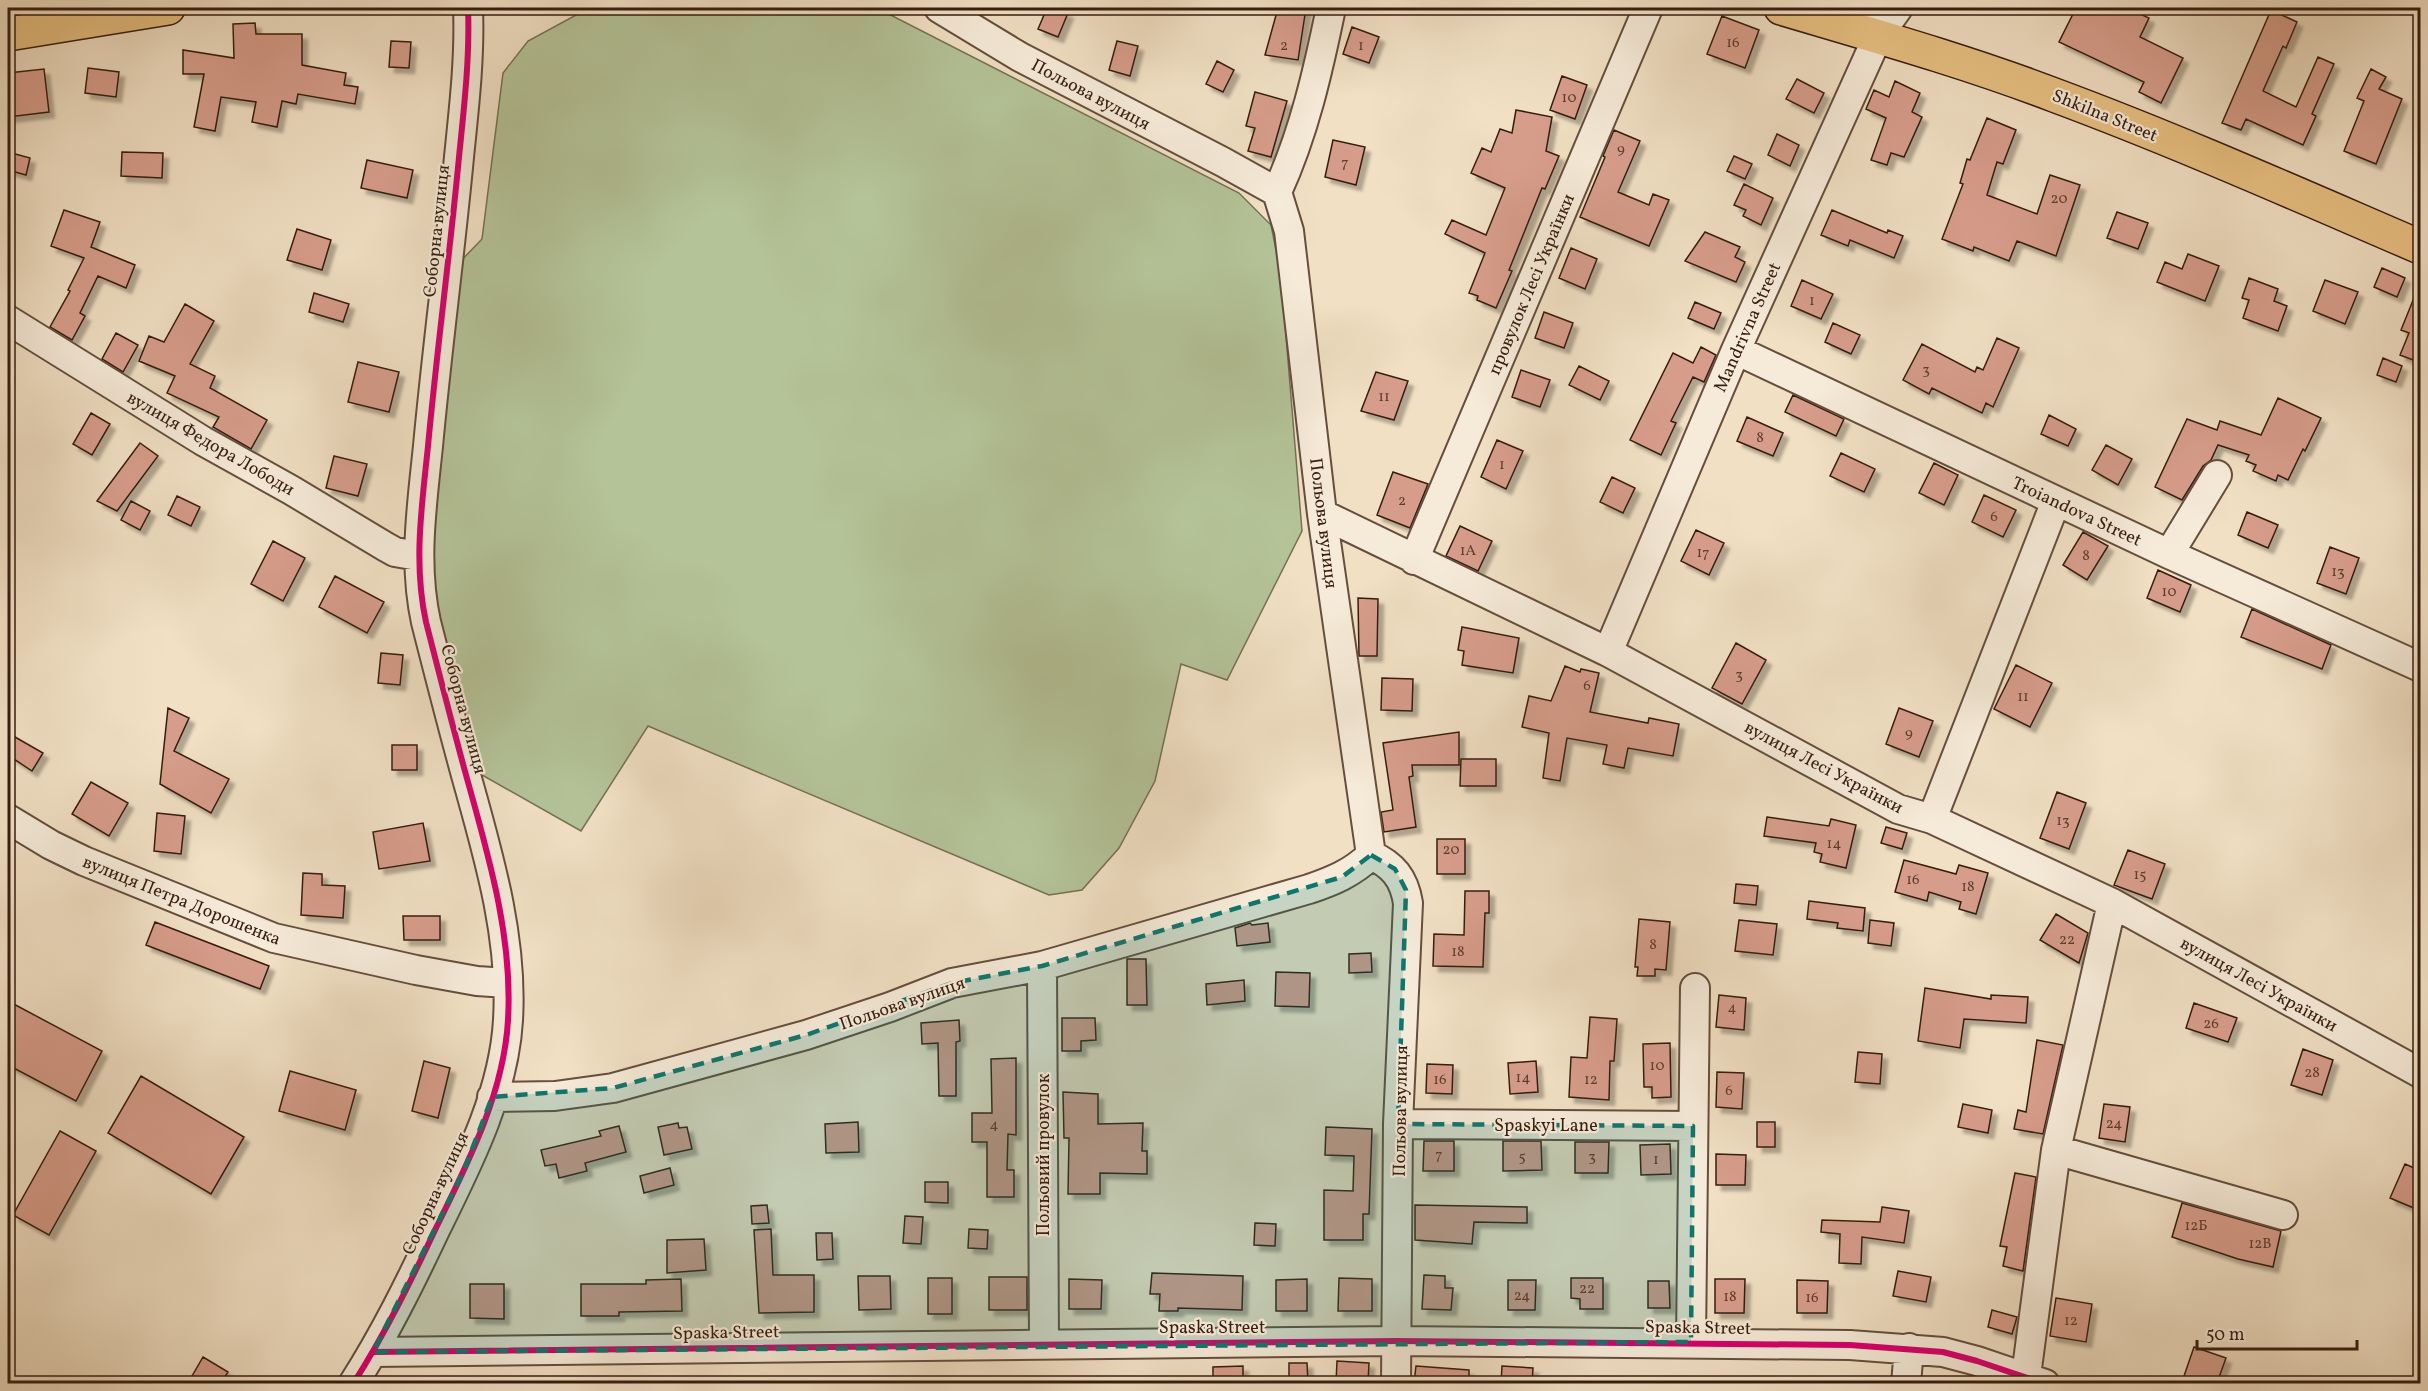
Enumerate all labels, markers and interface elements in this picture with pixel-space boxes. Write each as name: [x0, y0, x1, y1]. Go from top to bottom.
house number: 16: [1726, 33, 1740, 54]
house number: 2: [1280, 36, 1288, 57]
house number: 1: [1358, 36, 1364, 57]
street label: Польова вулиця: [1026, 53, 1154, 137]
street label: Shkilna Street: [2048, 84, 2161, 149]
house number: 10: [1562, 88, 1576, 109]
house number: 9: [1617, 139, 1625, 160]
house number: 7: [1341, 153, 1349, 174]
street label: Соборна вулиця: [418, 164, 457, 299]
house number: 20: [2051, 189, 2067, 210]
street label: провулок Лесі Українки: [1483, 190, 1582, 379]
street label: Mandrivna Street: [1709, 259, 1788, 396]
house number: 1: [1809, 291, 1815, 312]
house number: 3: [1922, 360, 1930, 381]
street label: вулиця Федора Лободи: [122, 386, 299, 503]
house number: 11: [1378, 387, 1390, 408]
house number: 8: [1756, 428, 1764, 449]
house number: 1: [1499, 455, 1505, 476]
street label: Польова вулиця: [1302, 456, 1343, 590]
street label: Troiandova Street: [2007, 471, 2145, 553]
house number: 2: [1398, 491, 1406, 512]
house number: 6: [1990, 507, 1998, 528]
house number: 1А: [1460, 541, 1477, 562]
house number: 17: [1696, 543, 1710, 564]
house number: 8: [2082, 546, 2090, 567]
house number: 13: [2331, 562, 2345, 583]
house number: 10: [2162, 582, 2176, 603]
street label: Соборна вулиця: [433, 642, 492, 777]
house number: 3: [1735, 665, 1743, 686]
house number: 6: [1583, 676, 1591, 697]
house number: 11: [2017, 687, 2029, 708]
street label: вулиця Лесі Українки: [1739, 716, 1907, 821]
house number: 9: [1905, 723, 1913, 744]
house number: 13: [2056, 811, 2070, 832]
house number: 14: [1827, 834, 1841, 855]
house number: 20: [1443, 840, 1459, 861]
street label: вулиця Петра Дорошенка: [79, 850, 284, 953]
house number: 15: [2133, 865, 2147, 886]
house number: 16: [1906, 870, 1920, 891]
house number: 18: [1961, 877, 1975, 898]
house number: 22: [2059, 930, 2075, 951]
street label: вулиця Лесі Українки: [2175, 932, 2342, 1039]
house number: 8: [1649, 935, 1657, 956]
house number: 18: [1451, 942, 1465, 963]
street label: Польова вулиця: [836, 971, 969, 1038]
house number: 4: [1728, 998, 1737, 1019]
house number: 26: [2203, 1014, 2219, 1035]
street label: Польова вулиця: [1388, 1045, 1415, 1177]
house number: 10: [1650, 1056, 1664, 1077]
house number: 28: [2304, 1063, 2320, 1084]
house number: 14: [1516, 1068, 1530, 1089]
house number: 16: [1433, 1070, 1447, 1091]
house number: 12: [1584, 1070, 1598, 1091]
street label: Польовий провулок: [1032, 1073, 1057, 1236]
house number: 6: [1725, 1081, 1733, 1102]
street label: Spaskyi Lane: [1494, 1114, 1598, 1139]
house number: 24: [2106, 1114, 2122, 1135]
house number: 4: [990, 1115, 999, 1136]
street label: Соборна вулиця: [397, 1128, 476, 1259]
house number: 7: [1435, 1145, 1443, 1166]
house number: 5: [1518, 1147, 1526, 1168]
house number: 3: [1588, 1147, 1596, 1168]
house number: 1: [1653, 1150, 1659, 1171]
house number: 12Б: [2184, 1216, 2208, 1237]
house number: 12В: [2248, 1234, 2272, 1255]
house number: 22: [1579, 1279, 1595, 1300]
house number: 24: [1514, 1286, 1530, 1307]
house number: 18: [1723, 1287, 1737, 1308]
house number: 16: [1805, 1288, 1819, 1309]
house number: 12: [2064, 1311, 2078, 1332]
scale bar: [2197, 1313, 2358, 1351]
street label: Spaska Street: [1645, 1315, 1751, 1342]
street label: Spaska Street: [1159, 1316, 1265, 1341]
street label: Spaska Street: [673, 1320, 779, 1347]
text: 50 m: [2206, 1323, 2245, 1348]

